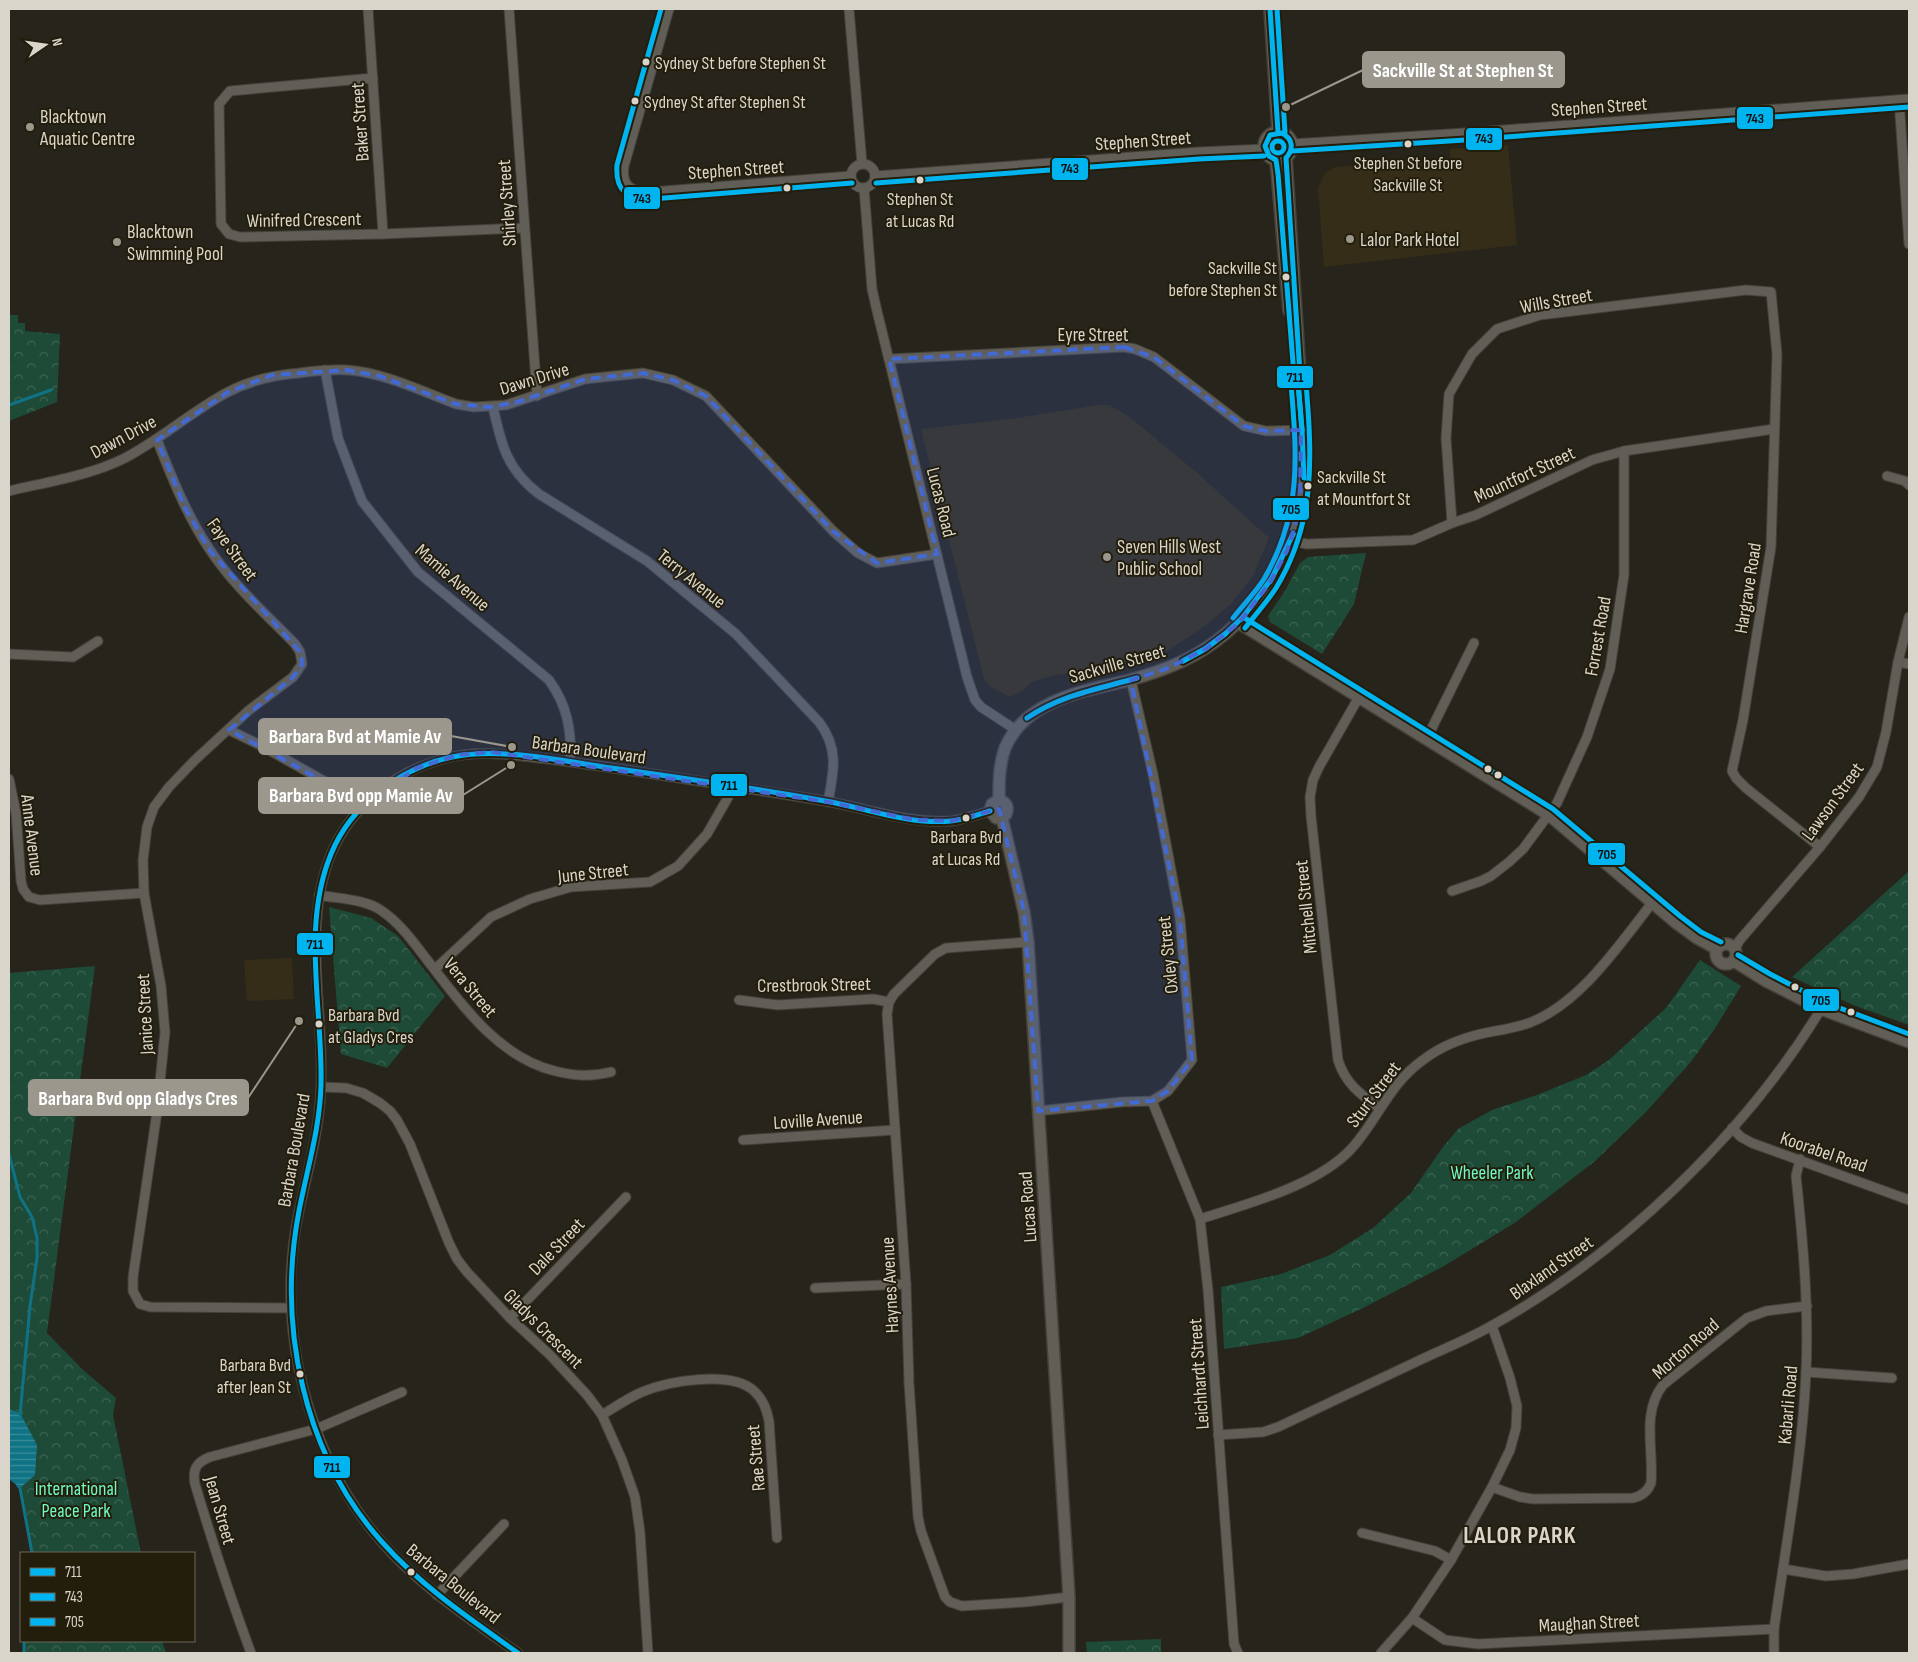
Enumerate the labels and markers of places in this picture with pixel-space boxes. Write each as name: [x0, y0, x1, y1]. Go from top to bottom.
callout: Sackville St at Stephen St: [1363, 52, 1564, 87]
place label: Sydney St before Stephen St: [655, 53, 827, 74]
marker: Sydney St before Stephen St: [641, 57, 651, 67]
place label: Sydney St after Stephen St: [644, 92, 806, 113]
marker: Sydney St after Stephen St: [630, 96, 640, 106]
place label: Blacktown Aquatic Centre: [39, 106, 135, 151]
marker: Blacktown Aquatic Centre: [24, 121, 36, 133]
marker: Stephen St before Sackville St: [1403, 139, 1413, 149]
place label: Stephen St before Sackville St: [1354, 153, 1462, 196]
marker: Stephen St at Lucas Rd: [915, 175, 925, 185]
unlabelled marker: [782, 183, 792, 193]
place label: Stephen St at Lucas Rd: [886, 189, 954, 232]
place label: Blacktown Swimming Pool: [127, 221, 223, 266]
place label: Lalor Park Hotel: [1360, 229, 1459, 252]
marker: Lalor Park Hotel: [1344, 233, 1356, 245]
marker: Blacktown Swimming Pool: [111, 236, 123, 248]
place label: Sackville St before Stephen St: [1169, 258, 1278, 301]
marker: Sackville St before Stephen St: [1281, 272, 1291, 282]
place label: Sackville St at Mountfort St: [1317, 467, 1411, 510]
marker: Sackville St at Mountfort St: [1303, 481, 1313, 491]
place label: Seven Hills West Public School: [1117, 536, 1221, 581]
marker: Seven Hills West Public School: [1101, 551, 1113, 563]
callout: Barbara Bvd at Mamie Av: [259, 719, 451, 754]
unlabelled marker: [1483, 764, 1493, 774]
unlabelled marker: [1493, 770, 1503, 780]
callout: Barbara Bvd opp Mamie Av: [259, 778, 463, 813]
marker: Barbara Bvd at Lucas Rd: [961, 813, 971, 823]
place label: Barbara Bvd at Lucas Rd: [930, 827, 1002, 870]
unlabelled marker: [1790, 982, 1800, 992]
place label: Barbara Bvd at Gladys Cres: [328, 1005, 414, 1048]
unlabelled marker: [1846, 1007, 1856, 1017]
marker: Barbara Bvd at Gladys Cres: [314, 1019, 324, 1029]
callout: Barbara Bvd opp Gladys Cres: [29, 1080, 248, 1115]
place label: Barbara Bvd after Jean St: [217, 1355, 292, 1398]
marker: Barbara Bvd after Jean St: [295, 1369, 305, 1379]
unlabelled marker: [406, 1567, 416, 1577]

